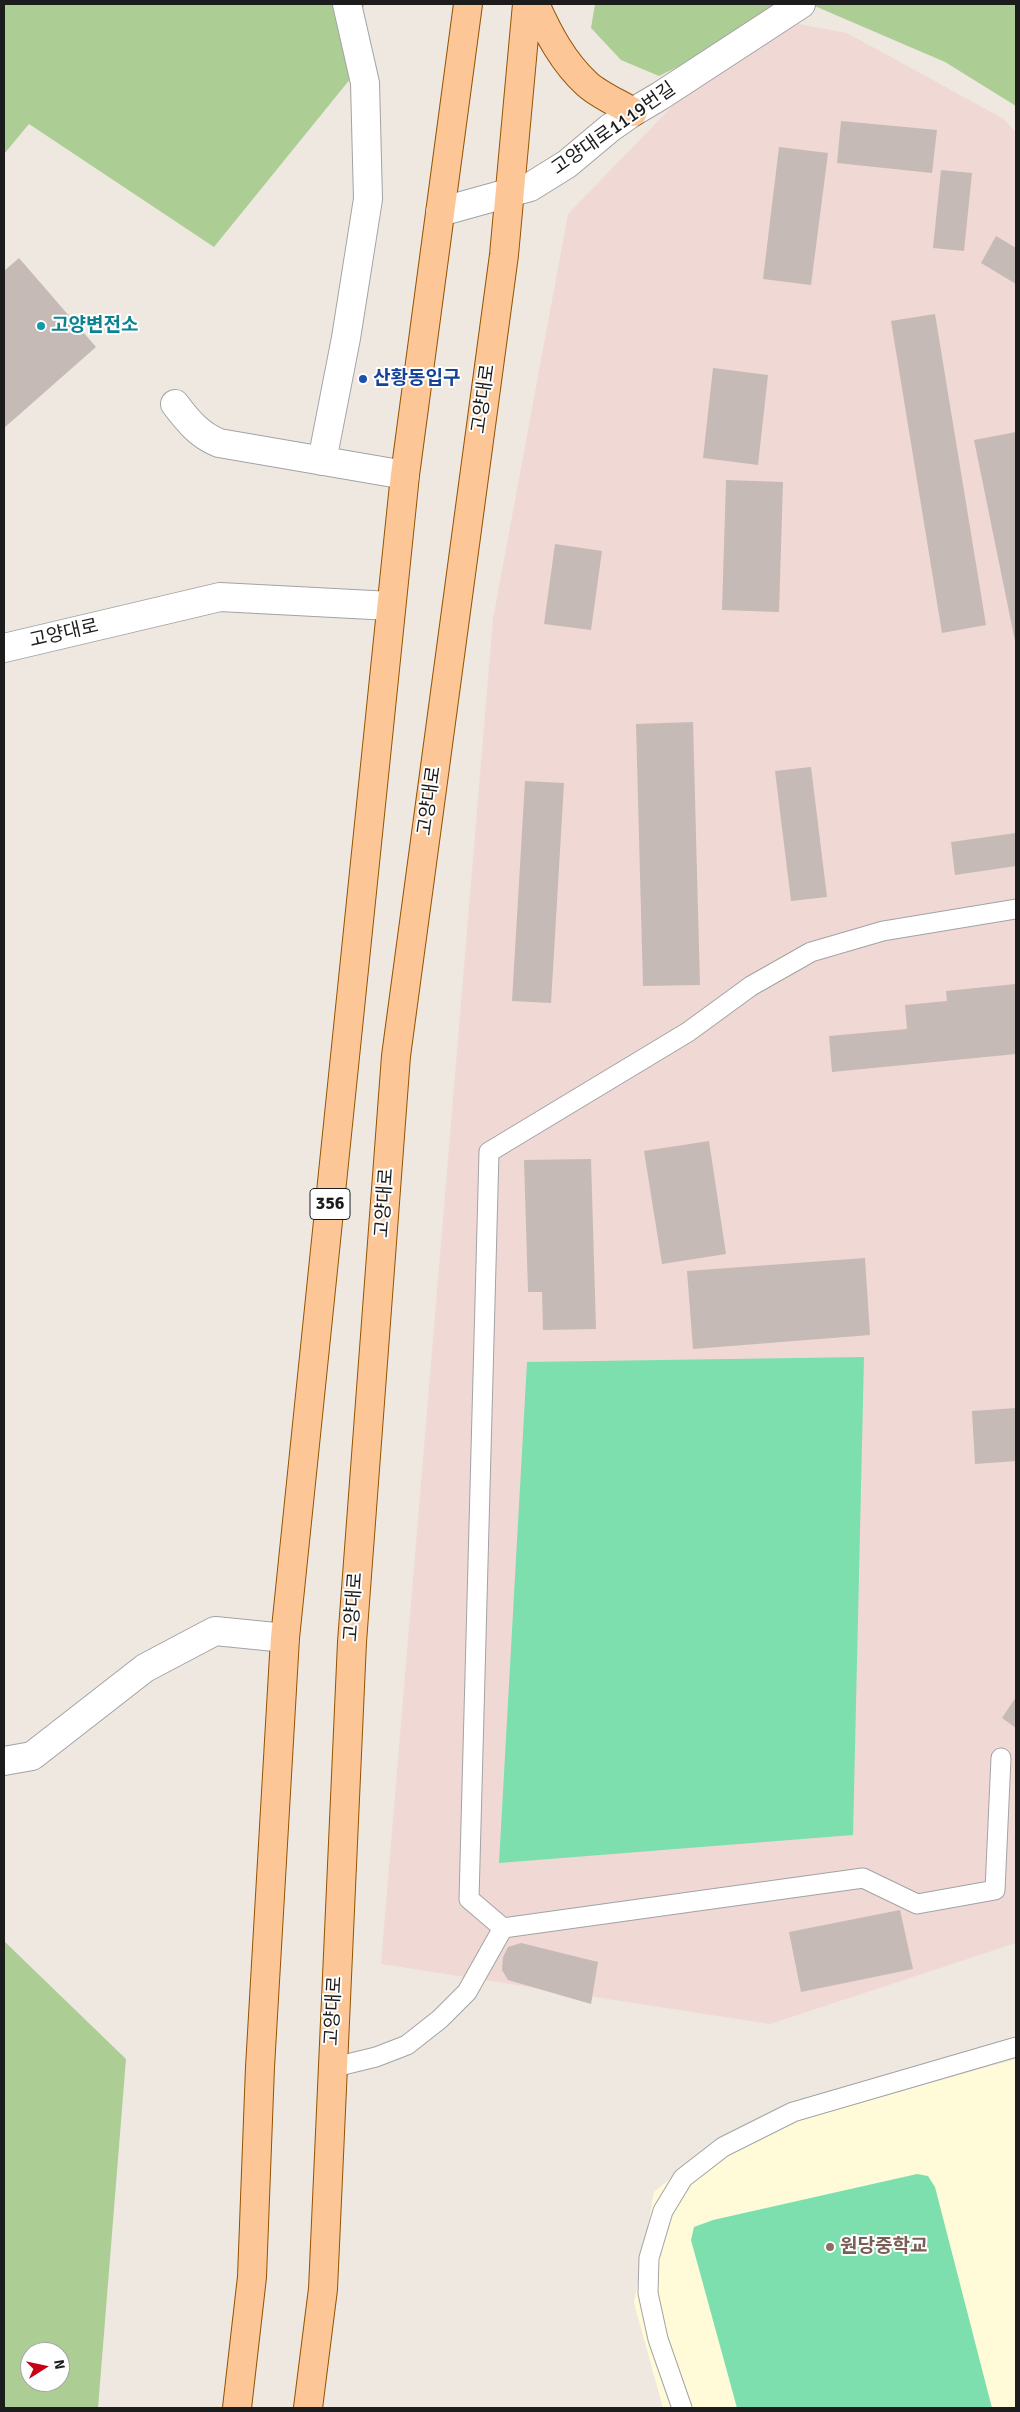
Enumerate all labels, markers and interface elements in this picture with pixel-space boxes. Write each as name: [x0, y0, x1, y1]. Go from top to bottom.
street label: 고양대로1119번길: [548, 78, 680, 180]
place label: 고양변전소: [51, 315, 138, 337]
marker: 고양변전소: [35, 320, 47, 332]
street label: 고양대로: [468, 363, 500, 435]
place label: 산황동입구: [373, 368, 460, 390]
marker: 산황동입구: [357, 373, 369, 385]
street label: 고양대로: [27, 615, 101, 653]
street label: 고양대로: [414, 765, 446, 837]
street label: 고양대로: [371, 1167, 399, 1239]
road number: 356: [310, 1188, 350, 1220]
street label: 고양대로: [340, 1571, 368, 1643]
street label: 고양대로: [321, 1975, 347, 2047]
place label: 원당중학교: [840, 2236, 927, 2258]
marker: 원당중학교: [824, 2241, 836, 2253]
north arrow: [20, 2342, 70, 2392]
text: N: [50, 2358, 68, 2371]

